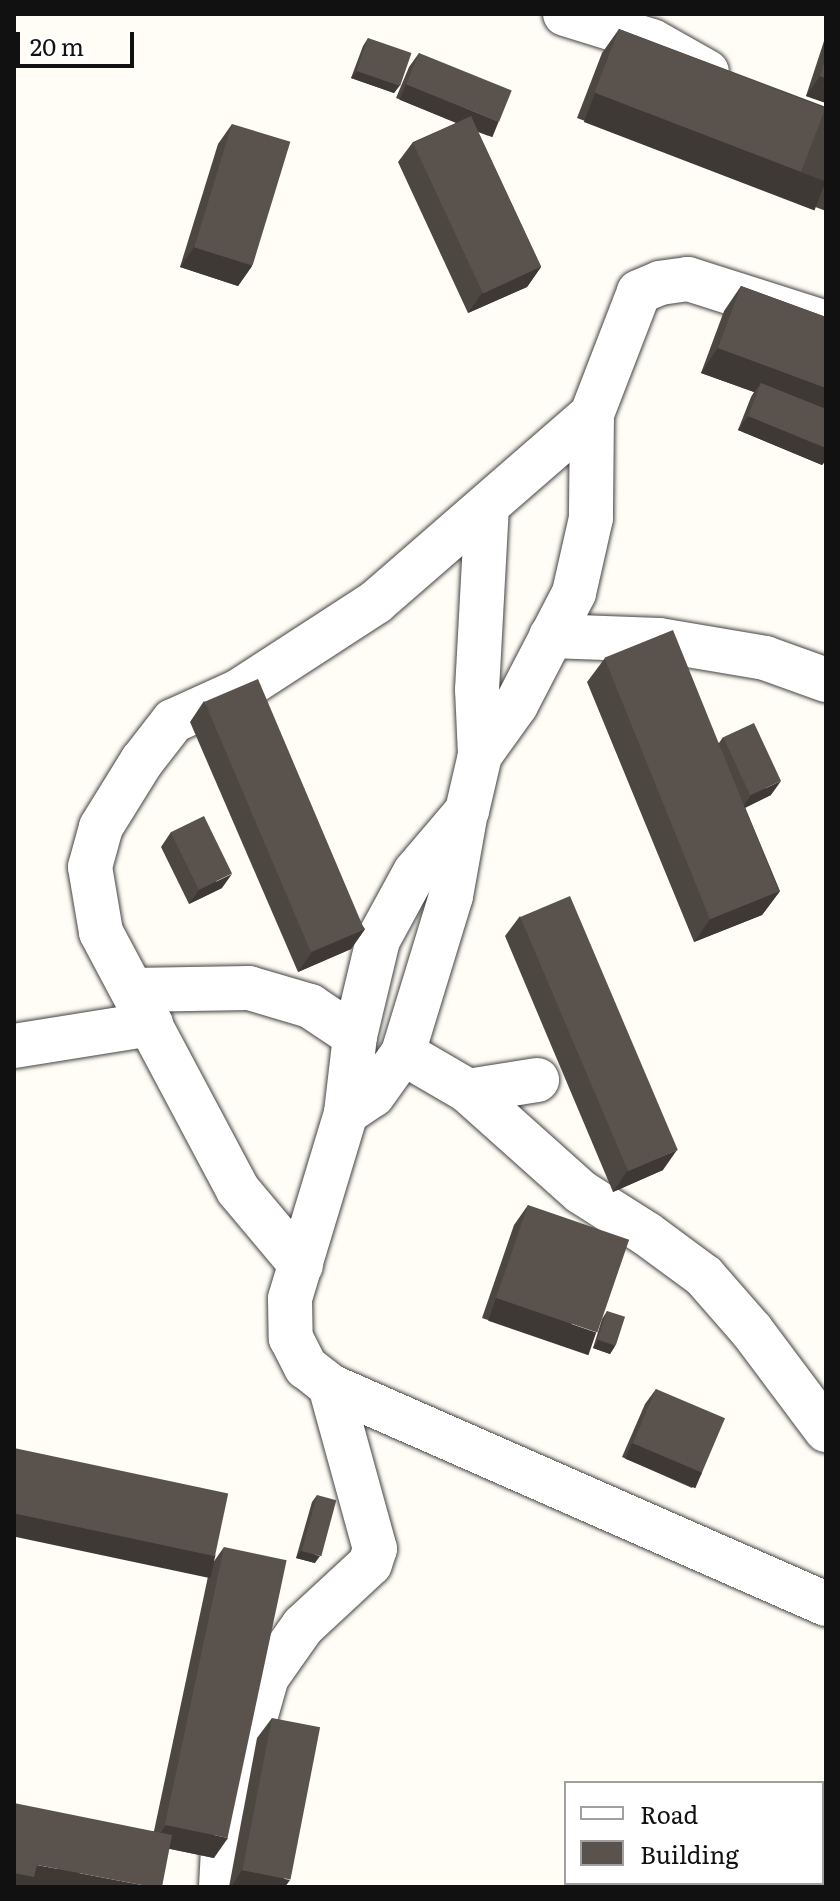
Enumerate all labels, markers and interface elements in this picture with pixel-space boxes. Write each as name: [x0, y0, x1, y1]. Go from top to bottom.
scale bar: [20, 16, 138, 66]
text: 20 m: [30, 28, 84, 63]
legend: [564, 1781, 824, 1885]
text: Road: [640, 1796, 698, 1831]
text: Building: [640, 1836, 739, 1871]

